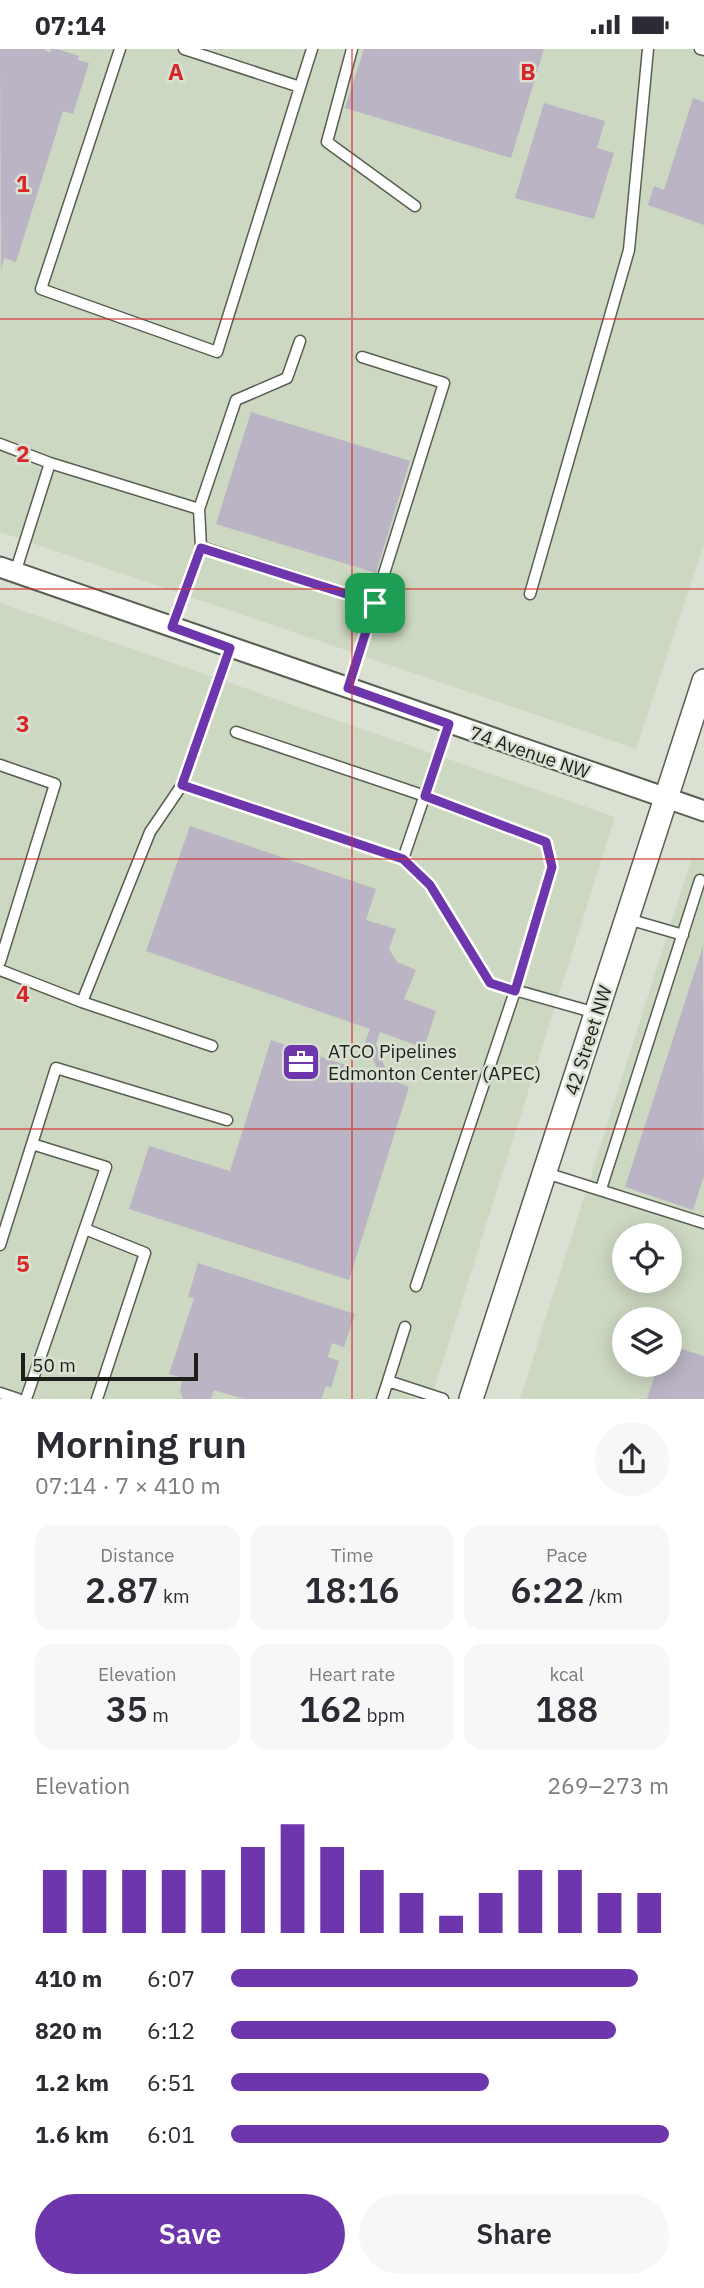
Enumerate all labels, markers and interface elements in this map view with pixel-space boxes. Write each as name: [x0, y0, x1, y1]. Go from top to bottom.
text: 07:14: [35, 8, 106, 42]
text: A: [168, 56, 184, 86]
text: B: [520, 56, 536, 86]
text: 1: [16, 168, 30, 198]
text: 2: [16, 438, 30, 468]
pin: [345, 573, 405, 633]
icon: arrive: [356, 584, 394, 622]
text: 3: [16, 708, 30, 738]
street label: 74 Avenue NW: [467, 720, 593, 784]
text: 4: [16, 978, 30, 1008]
street label: 42 Street NW: [559, 982, 617, 1098]
place label: ATCO Pipelines Edmonton Center (APEC): [328, 1039, 541, 1085]
office icon: ATCO Pipelines Edmonton Center (APEC): [280, 1041, 322, 1083]
map controls: [612, 1223, 682, 1377]
button: locate: [612, 1223, 682, 1293]
text: 5: [16, 1248, 30, 1278]
button: layers: [612, 1307, 682, 1377]
scale bar: [21, 1350, 198, 1382]
text: 50 m: [32, 1353, 76, 1377]
text: Morning run: [35, 1419, 247, 1468]
button: share: [595, 1422, 669, 1496]
text: 07:14 · 7 × 410 m: [35, 1470, 221, 1500]
text: Distance: [100, 1543, 174, 1567]
text: Time: [331, 1543, 373, 1567]
text: Pace: [546, 1543, 587, 1567]
text: 2.87: [85, 1567, 159, 1613]
text: 18:16: [304, 1567, 400, 1613]
text: 6:22: [510, 1567, 585, 1613]
text: km: [159, 1584, 190, 1608]
text: /km: [585, 1584, 623, 1608]
text: Elevation: [98, 1662, 177, 1686]
text: Heart rate: [309, 1662, 395, 1686]
text: kcal: [549, 1662, 584, 1686]
text: 35: [106, 1686, 148, 1732]
text: 162: [299, 1686, 362, 1732]
text: 188: [535, 1686, 598, 1732]
text: m: [148, 1703, 169, 1727]
text: bpm: [362, 1703, 405, 1727]
text: Elevation: [35, 1770, 130, 1800]
text: 269–273 m: [547, 1770, 669, 1800]
text: 410 m: [35, 1963, 102, 1993]
text: 6:07: [147, 1963, 195, 1993]
text: 820 m: [35, 2015, 102, 2045]
text: 6:12: [147, 2015, 195, 2045]
text: 1.2 km: [35, 2067, 109, 2097]
text: 6:51: [147, 2067, 195, 2097]
text: 1.6 km: [35, 2119, 109, 2149]
text: 6:01: [147, 2119, 195, 2149]
button: Save: [35, 2194, 345, 2274]
button: Share: [359, 2194, 669, 2274]

